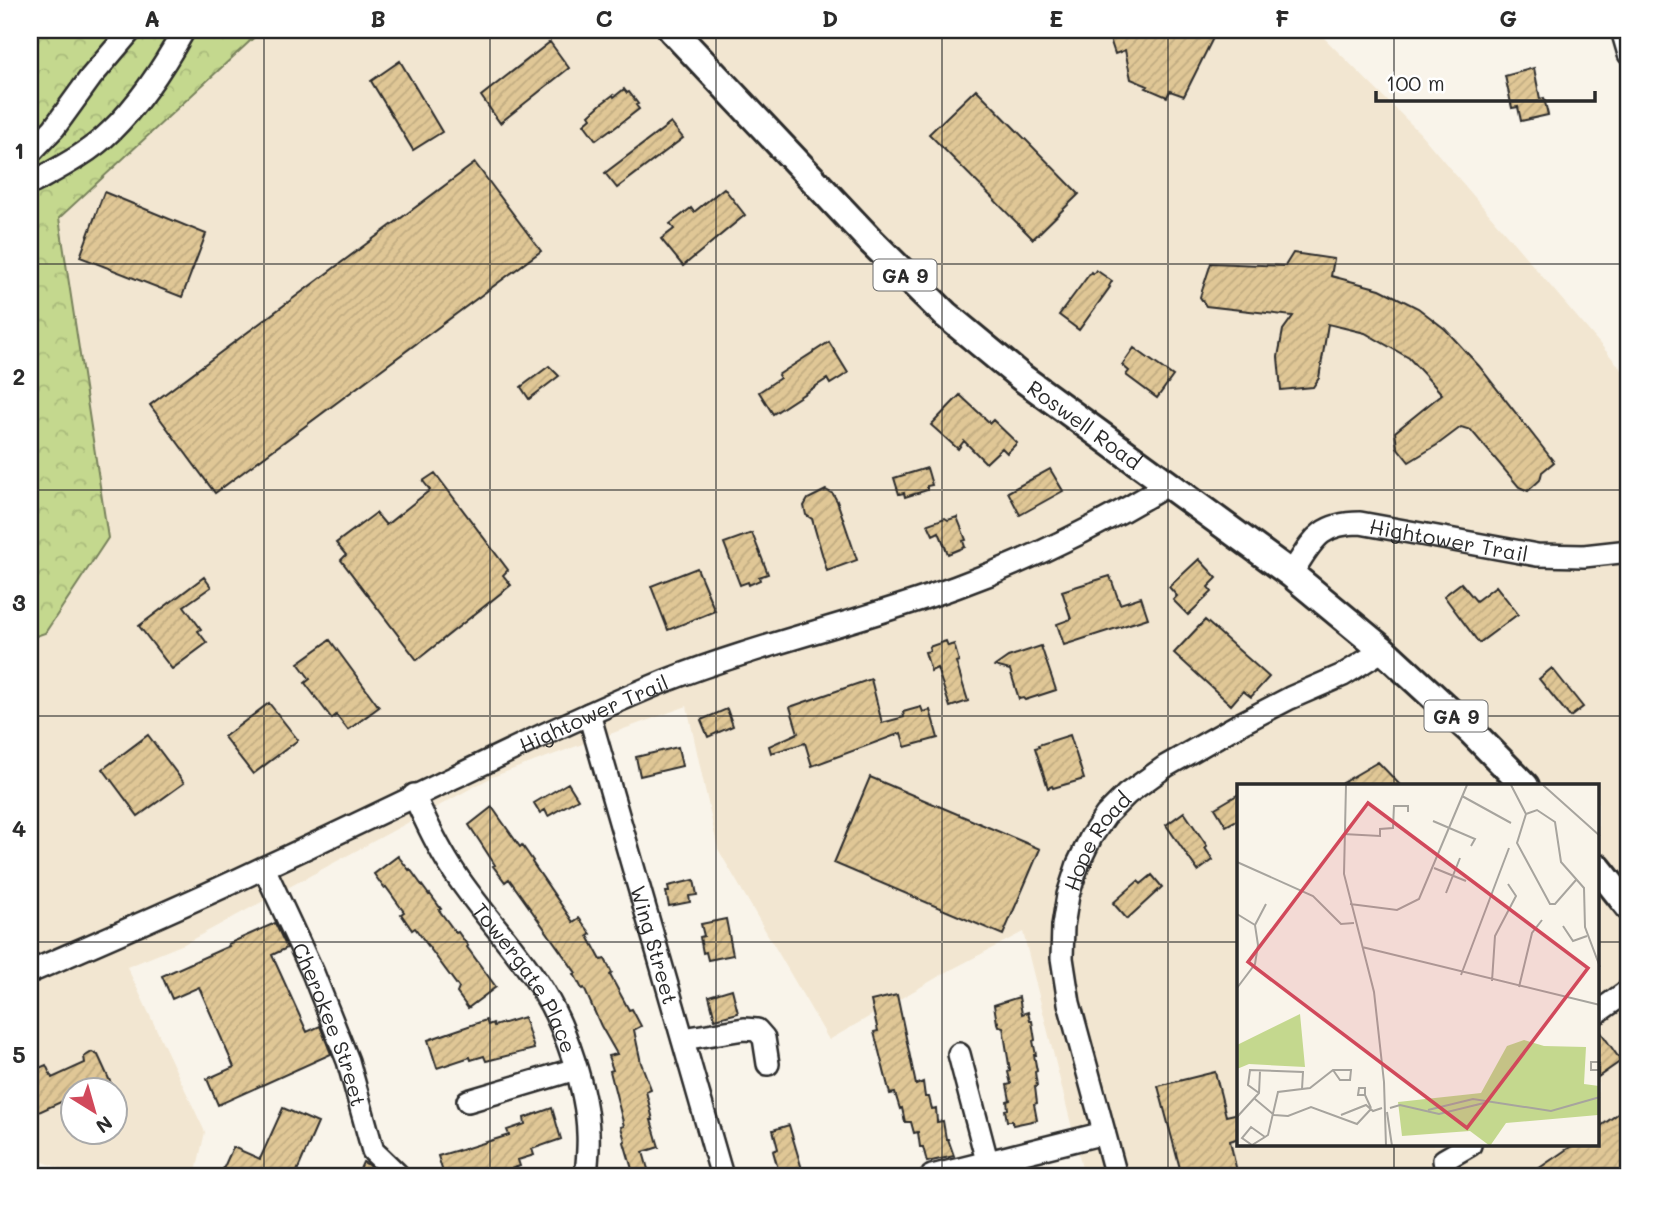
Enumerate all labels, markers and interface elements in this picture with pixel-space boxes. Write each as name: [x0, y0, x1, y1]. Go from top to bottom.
text: A: [144, 3, 160, 33]
text: B: [370, 3, 386, 33]
text: C: [595, 3, 613, 33]
text: D: [822, 3, 838, 33]
text: E: [1049, 3, 1063, 33]
text: F: [1275, 3, 1289, 33]
text: G: [1499, 3, 1517, 33]
scale bar: [1376, 60, 1594, 104]
text: 100 m: [1386, 69, 1445, 96]
text: 1: [14, 135, 24, 165]
road number: GA 9: [874, 260, 936, 290]
text: 2: [13, 361, 25, 391]
street label: Roswell Road: [1023, 373, 1148, 474]
street label: Hightower Trail: [1367, 511, 1530, 567]
text: 3: [12, 587, 26, 617]
street label: Hightower Trail: [514, 668, 672, 758]
road number: GA 9: [1424, 701, 1488, 732]
inset map: [1237, 784, 1600, 1146]
street label: Hope Road: [1057, 785, 1136, 894]
text: 4: [12, 813, 26, 843]
street label: Wing Street: [626, 882, 685, 1007]
street label: Towergate Place: [467, 896, 584, 1056]
street label: Cherokee Street: [287, 938, 373, 1109]
text: 5: [12, 1039, 26, 1069]
north arrow: [60, 1076, 130, 1146]
text: N: [91, 1111, 118, 1139]

